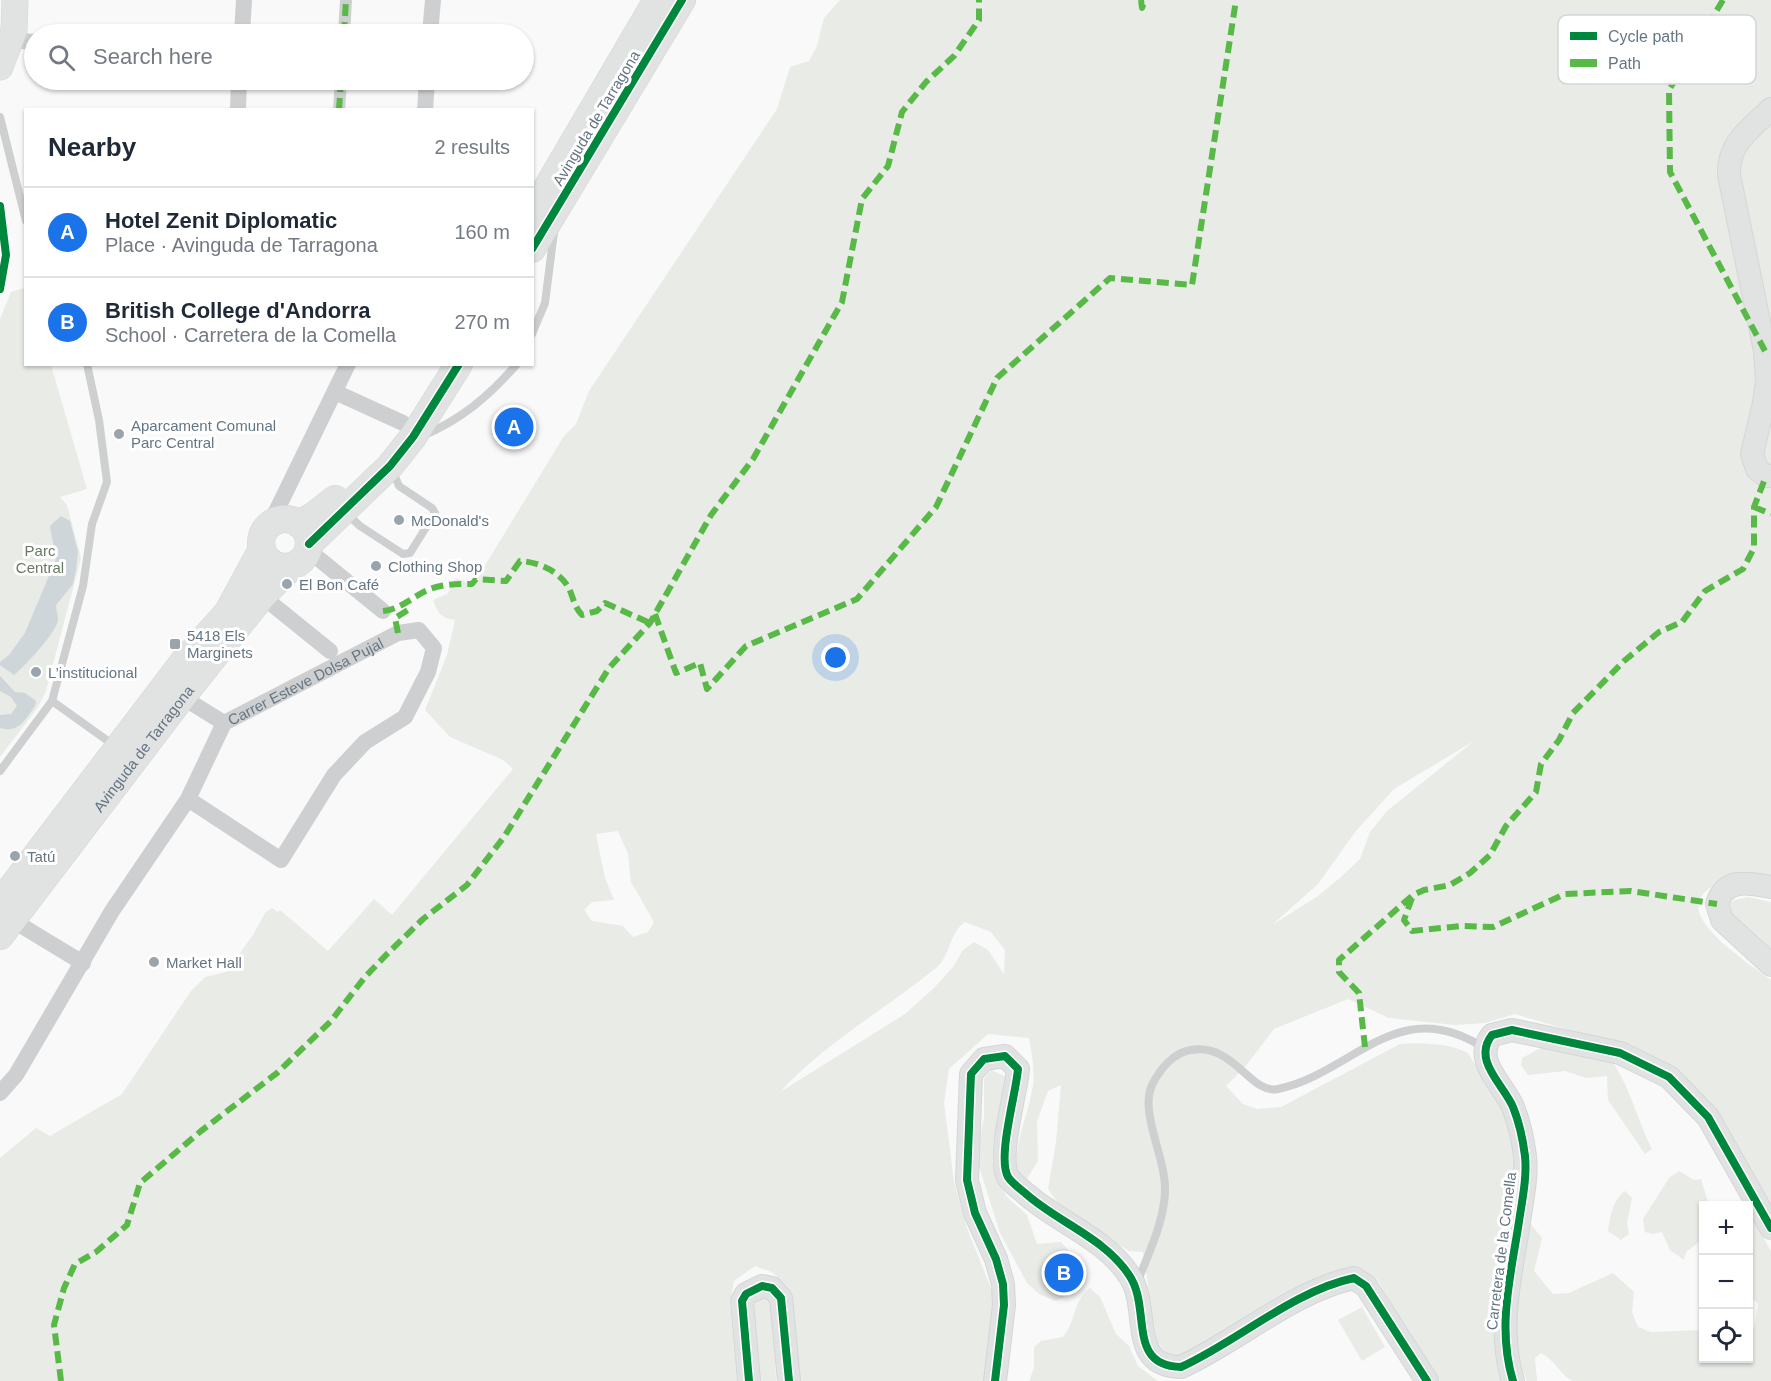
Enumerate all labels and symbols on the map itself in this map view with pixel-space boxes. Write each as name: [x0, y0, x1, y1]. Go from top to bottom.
legend: [1558, 15, 1756, 84]
text: Cycle path: [1608, 28, 1684, 45]
street label: Avinguda de Tarragona: [549, 47, 643, 189]
text: Path: [1608, 55, 1641, 72]
pin: A: [494, 404, 534, 450]
place label: Aparcament Comunal Parc Central: [131, 417, 276, 451]
marker: Aparcament Comunal Parc Central: [112, 427, 126, 441]
place label: McDonald's: [411, 512, 489, 529]
marker: McDonald's: [392, 513, 406, 527]
park label: Parc Central: [16, 542, 64, 576]
place label: Clothing Shop: [388, 558, 482, 575]
marker: Clothing Shop: [369, 559, 383, 573]
place label: El Bon Café: [299, 576, 379, 593]
marker: El Bon Café: [280, 577, 294, 591]
place label: 5418 Els Marginets: [187, 627, 253, 661]
street label: Carrer Esteve Dolsa Pujal: [225, 634, 386, 728]
marker: 5418 Els Marginets: [168, 637, 182, 651]
your location: [821, 643, 850, 672]
place label: L’institucional: [48, 664, 137, 681]
marker: L’institucional: [29, 665, 43, 679]
street label: Avinguda de Tarragona: [89, 681, 197, 815]
place label: Tatú: [27, 848, 55, 865]
marker: Tatú: [8, 849, 22, 863]
place label: Market Hall: [166, 954, 242, 971]
marker: Market Hall: [147, 955, 161, 969]
street label: Carretera de la Comella: [1483, 1170, 1519, 1331]
pin: B: [1044, 1250, 1084, 1296]

